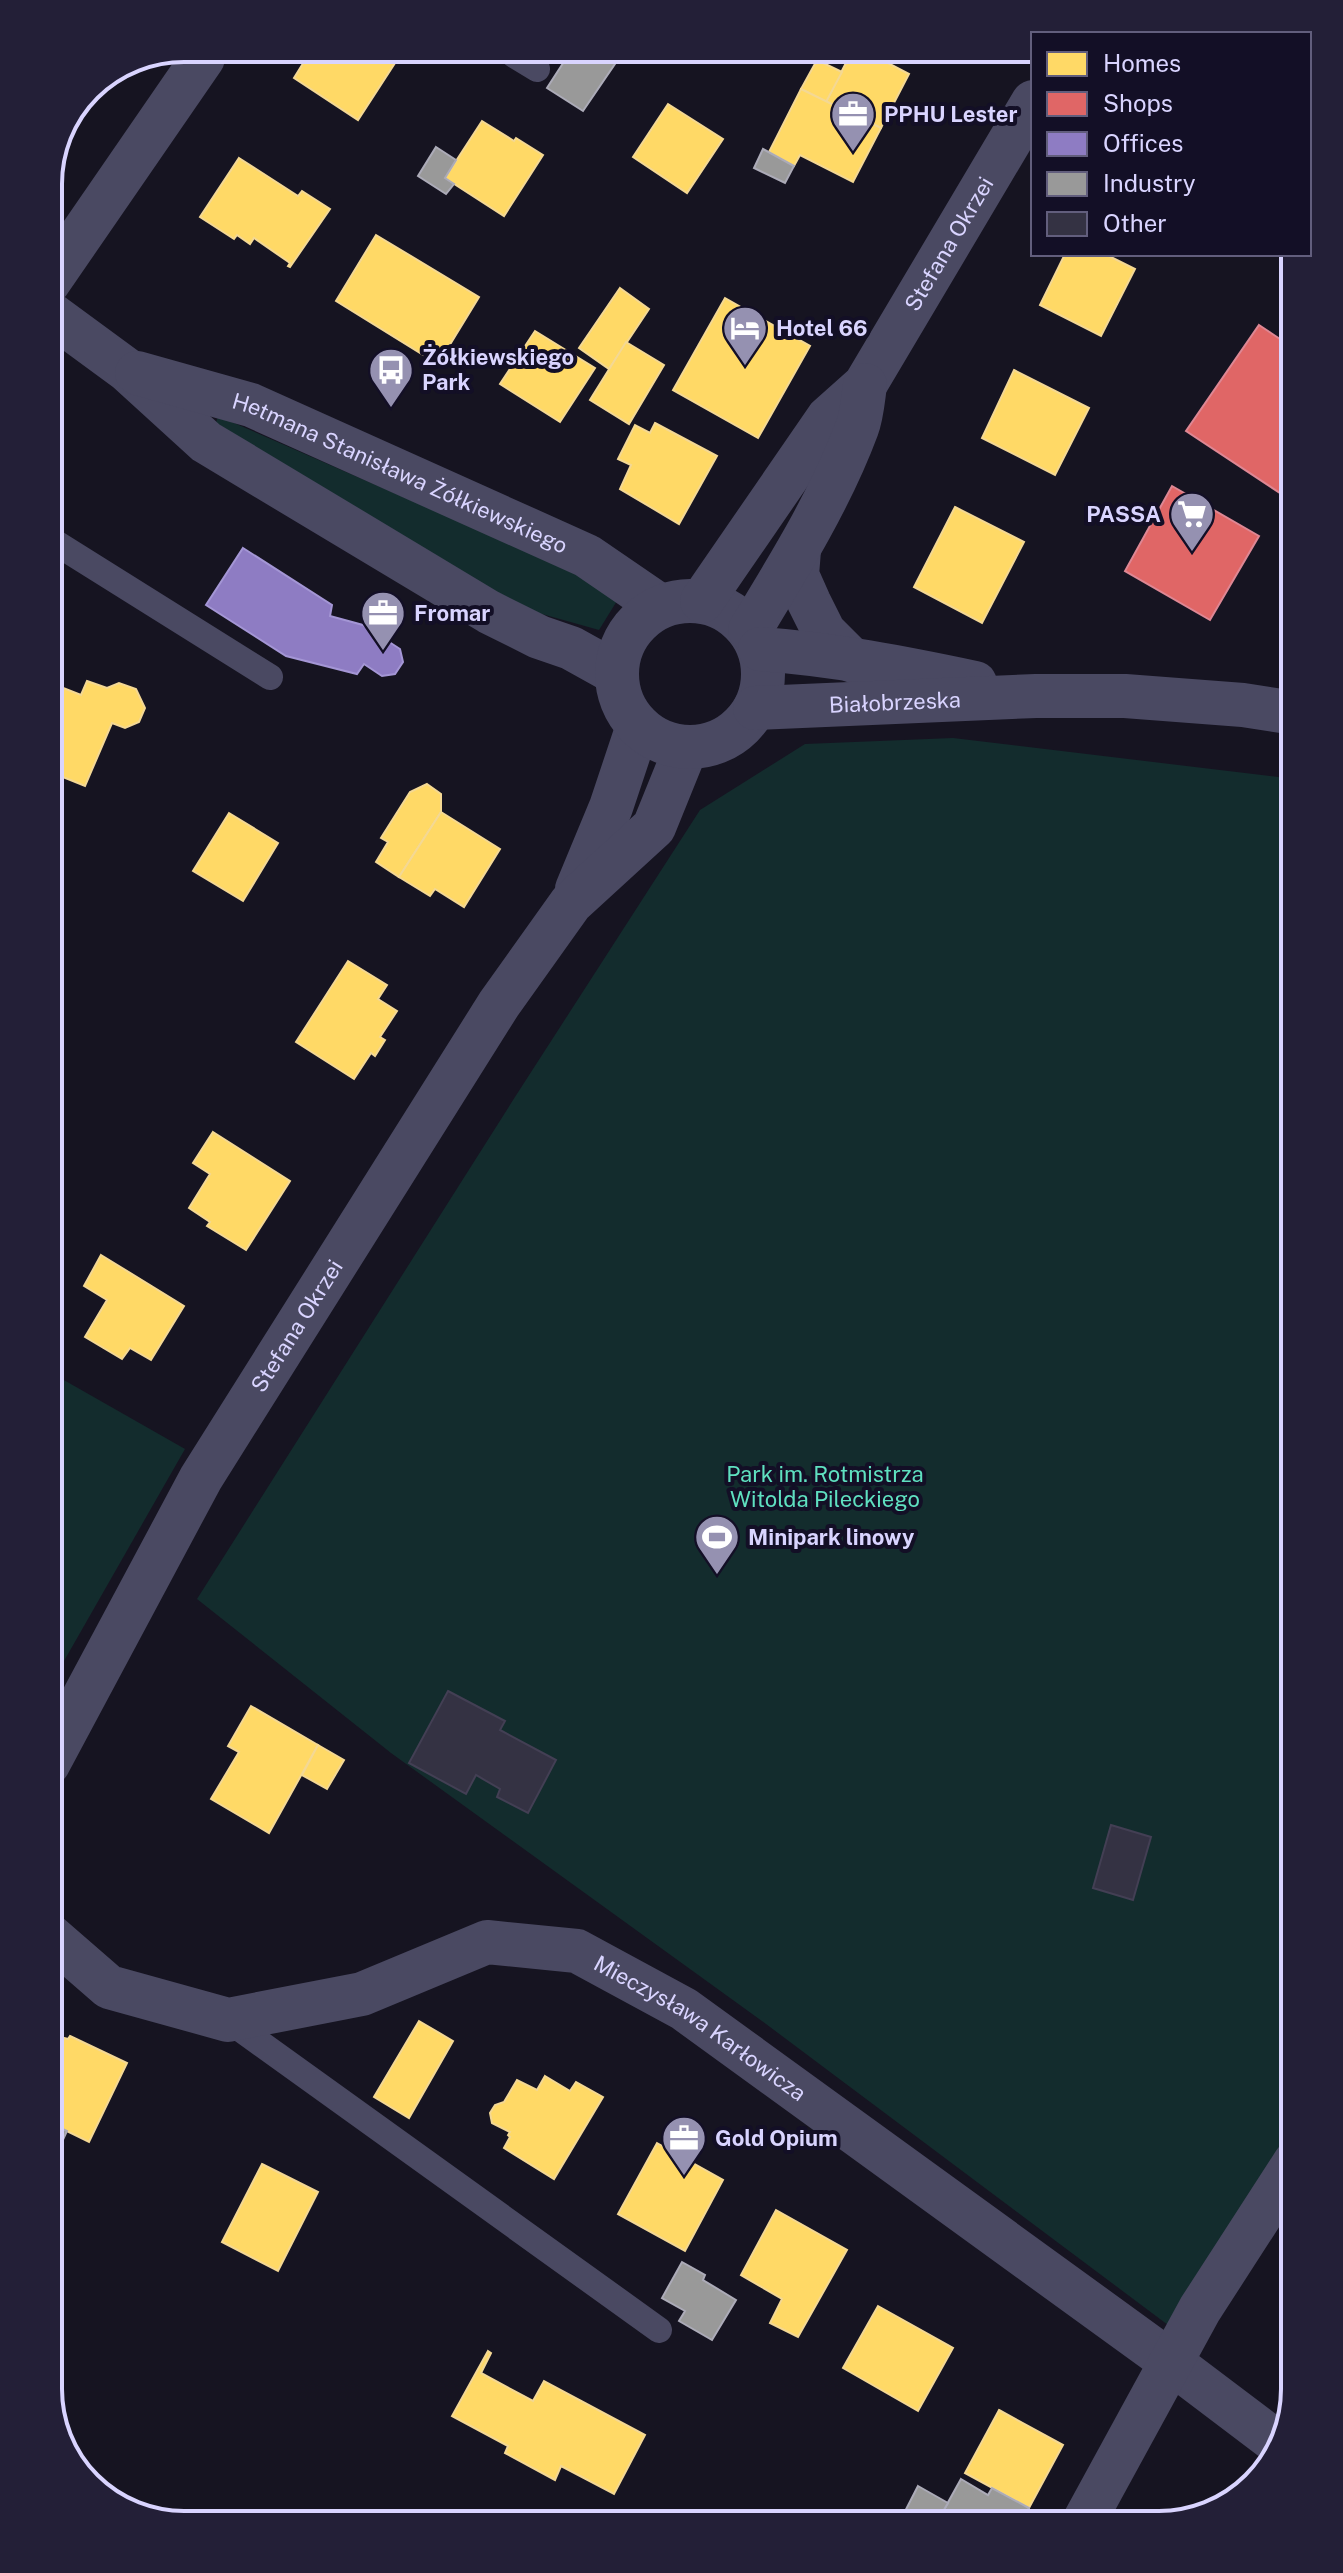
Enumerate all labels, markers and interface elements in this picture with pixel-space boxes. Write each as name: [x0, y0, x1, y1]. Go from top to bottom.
legend: [1031, 32, 1311, 256]
text: Homes: [1103, 49, 1181, 77]
text: Shops: [1103, 89, 1173, 117]
office icon: PPHU Lester: [829, 90, 877, 153]
place label: PPHU Lester: [884, 101, 1018, 127]
text: Offices: [1103, 129, 1183, 157]
text: Industry: [1103, 169, 1196, 197]
street label: Stefana Okrzei: [899, 172, 999, 315]
text: Other: [1103, 209, 1167, 237]
hotel icon: Hotel 66: [721, 304, 769, 367]
place label: Hotel 66: [776, 315, 868, 341]
place label: Żółkiewskiego Park: [422, 344, 574, 395]
bus stop icon: Żółkiewskiego Park: [367, 346, 415, 409]
street label: Hetmana Stanisława Żółkiewskiego: [229, 387, 572, 559]
supermarket icon: PASSA: [1168, 490, 1216, 553]
place label: PASSA: [1086, 501, 1161, 527]
office icon: Fromar: [359, 589, 407, 652]
place label: Fromar: [414, 600, 490, 626]
street label: Białobrzeska: [828, 686, 961, 718]
street label: Stefana Okrzei: [245, 1255, 348, 1397]
park label: Park im. Rotmistrza Witolda Pileckiego: [726, 1461, 924, 1512]
sports icon: Minipark linowy: [693, 1513, 741, 1576]
place label: Minipark linowy: [748, 1524, 915, 1550]
street label: Mieczysława Karłowicza: [590, 1950, 811, 2106]
office icon: Gold Opium: [660, 2114, 708, 2177]
place label: Gold Opium: [715, 2125, 838, 2151]

